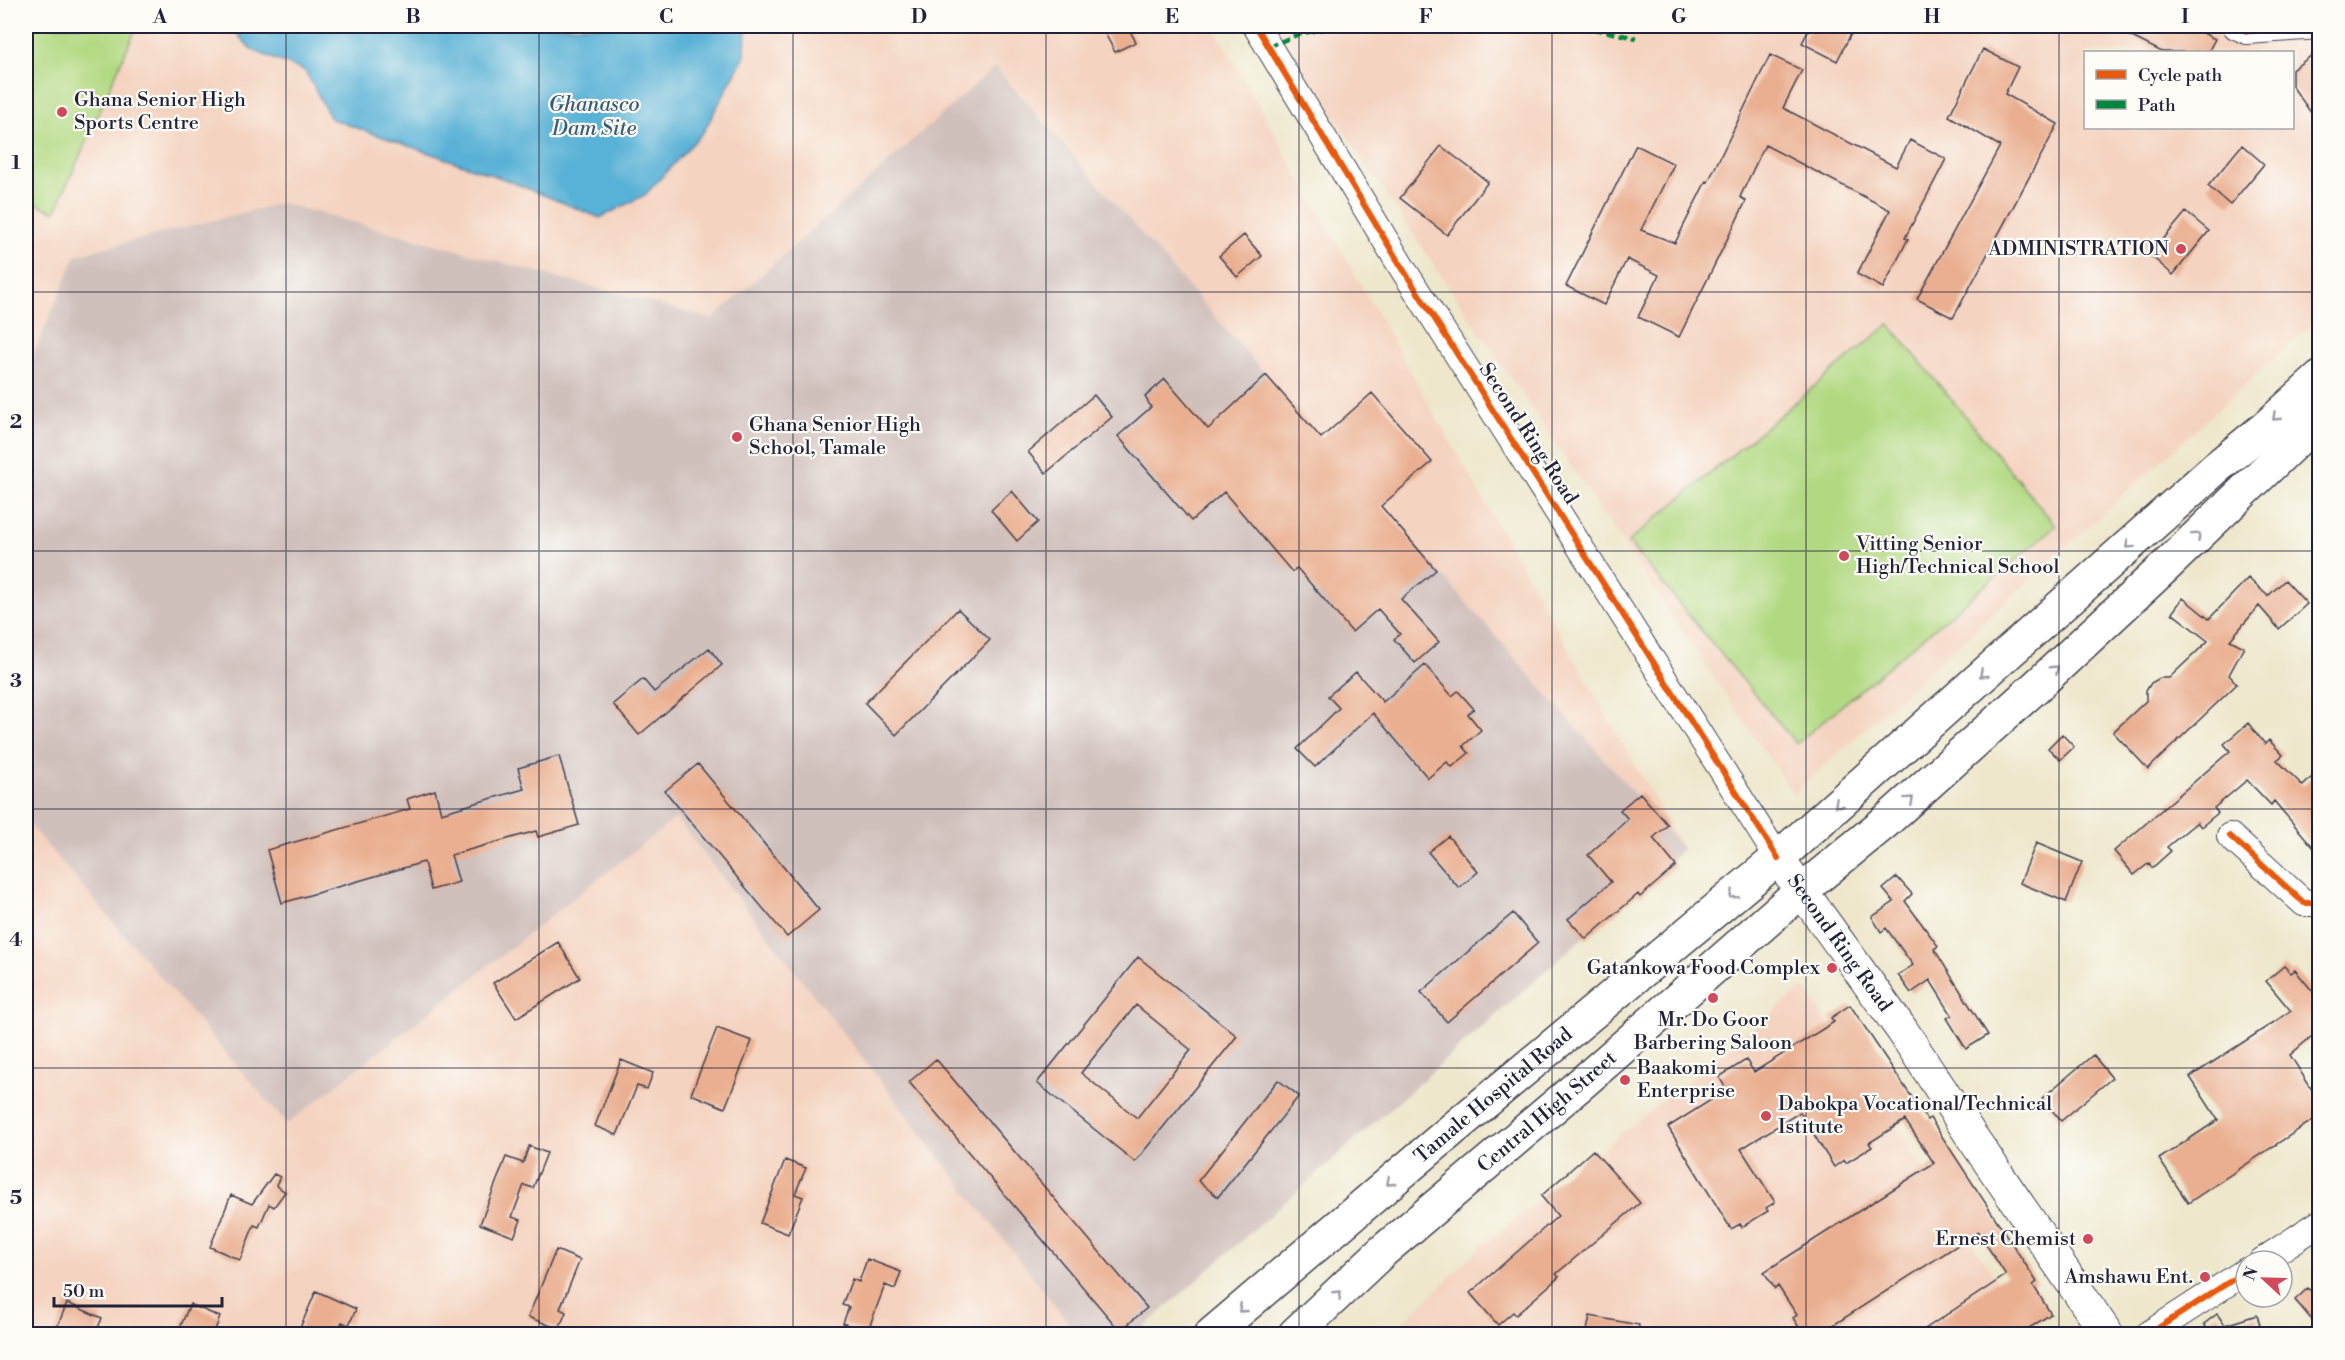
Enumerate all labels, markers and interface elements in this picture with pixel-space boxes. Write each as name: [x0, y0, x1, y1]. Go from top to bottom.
text: A: [152, 5, 168, 30]
text: B: [405, 5, 421, 30]
text: C: [659, 5, 673, 30]
text: D: [911, 5, 927, 30]
text: E: [1165, 5, 1179, 30]
text: F: [1419, 5, 1433, 30]
text: G: [1671, 5, 1687, 30]
text: H: [1924, 5, 1941, 30]
text: I: [2181, 5, 2189, 30]
legend: [2084, 51, 2294, 129]
text: Cycle path: [2138, 64, 2222, 87]
place label: Ghana Senior High Sports Centre: [74, 88, 246, 136]
water label: Ghanasco Dam Site: [548, 92, 640, 142]
text: Path: [2138, 94, 2176, 117]
marker: Ghana Senior High Sports Centre: [55, 105, 69, 119]
text: 1: [11, 151, 21, 176]
place label: ADMINISTRATION: [1987, 237, 2169, 262]
marker: ADMINISTRATION: [2174, 242, 2188, 256]
street label: Second Ring Road: [1473, 359, 1583, 510]
text: 2: [10, 410, 22, 435]
one-way arrow: [2272, 410, 2283, 421]
place label: Ghana Senior High School, Tamale: [749, 413, 921, 461]
marker: Ghana Senior High School, Tamale: [730, 430, 744, 444]
place label: Vitting Senior High/Technical School: [1855, 532, 2060, 580]
one-way arrow: [2190, 532, 2201, 543]
one-way arrow: [2125, 538, 2136, 549]
marker: Vitting Senior High/Technical School: [1837, 549, 1851, 563]
one-way arrow: [2049, 665, 2059, 676]
one-way arrow: [1979, 667, 1990, 678]
text: 3: [10, 669, 22, 694]
one-way arrow: [1904, 796, 1914, 807]
one-way arrow: [1834, 797, 1845, 808]
street label: Second Ring Road: [1781, 869, 1898, 1017]
one-way arrow: [1729, 888, 1740, 899]
text: 4: [9, 928, 23, 953]
place label: Gatankowa Food Complex: [1587, 956, 1821, 981]
marker: Gatankowa Food Complex: [1825, 961, 1839, 975]
marker: Mr. Do Goor Barbering Saloon: [1706, 991, 1720, 1005]
place label: Mr. Do Goor Barbering Saloon: [1633, 1008, 1792, 1056]
street label: Tamale Hospital Road: [1409, 1022, 1578, 1169]
street label: Central High Street: [1472, 1046, 1622, 1178]
place label: Baakomi Enterprise: [1636, 1056, 1735, 1104]
marker: Baakomi Enterprise: [1618, 1073, 1632, 1087]
place label: Dabokpa Vocational/Technical Istitute: [1778, 1092, 2052, 1140]
marker: Dabokpa Vocational/Technical Istitute: [1759, 1109, 1773, 1123]
one-way arrow: [1386, 1175, 1397, 1186]
text: 5: [10, 1186, 22, 1211]
place label: Ernest Chemist: [1935, 1227, 2076, 1252]
marker: Ernest Chemist: [2081, 1232, 2095, 1246]
north arrow: [2234, 1249, 2294, 1309]
text: N: [2239, 1264, 2263, 1283]
place label: Amshawu Ent.: [2063, 1265, 2193, 1290]
scale bar: [54, 1270, 222, 1308]
marker: Amshawu Ent.: [2198, 1270, 2212, 1284]
text: 50 m: [63, 1280, 105, 1303]
one-way arrow: [1331, 1290, 1341, 1301]
one-way arrow: [1238, 1302, 1249, 1313]

